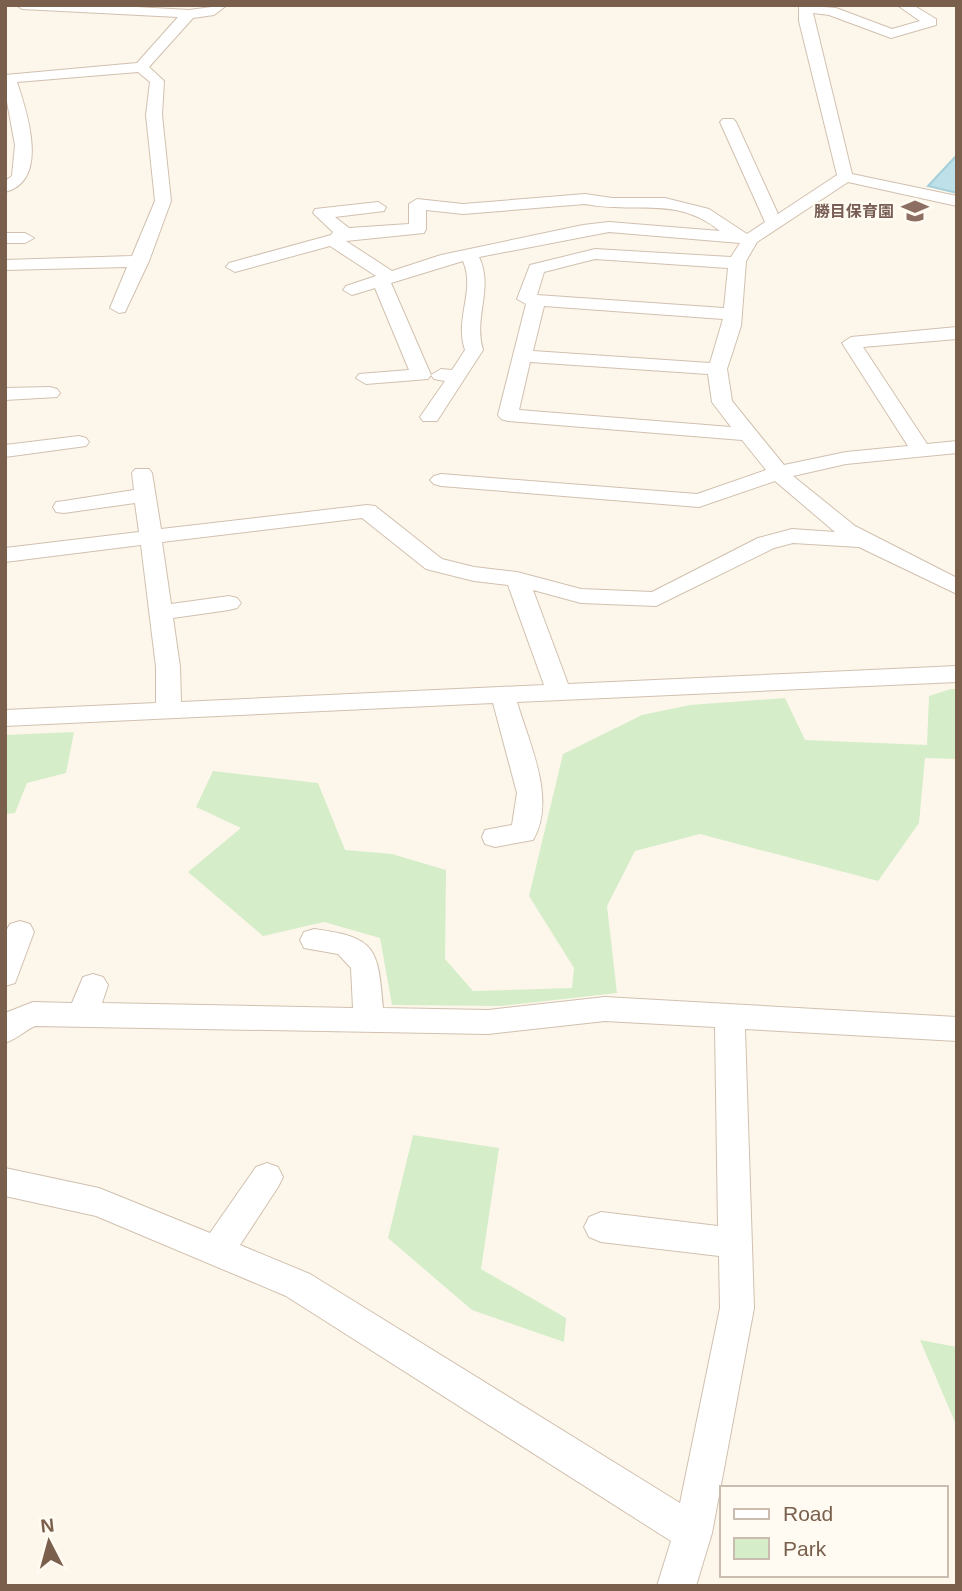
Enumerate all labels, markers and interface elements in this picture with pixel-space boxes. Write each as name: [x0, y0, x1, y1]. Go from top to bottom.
school or university icon: 勝目保育園: [900, 196, 930, 226]
place label: 勝目保育園: [814, 203, 894, 220]
legend: [720, 1486, 948, 1577]
text: Road: [783, 1502, 833, 1525]
north arrow: [14, 1507, 84, 1577]
text: N: [39, 1514, 55, 1537]
text: Park: [783, 1537, 827, 1560]

